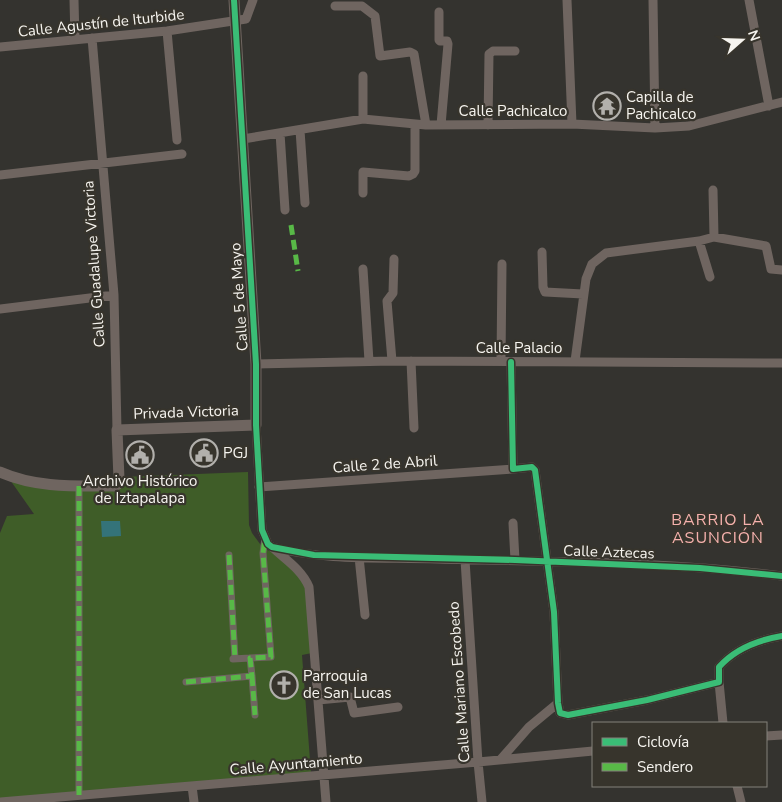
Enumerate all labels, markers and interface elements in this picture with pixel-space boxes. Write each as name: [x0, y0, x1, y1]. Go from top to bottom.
street label: Calle Agustín de Iturbide: [17, 4, 185, 42]
north arrow: [717, 15, 767, 65]
text: N: [743, 28, 764, 44]
place label: Capilla de Pachicalco: [626, 87, 696, 124]
temple icon: Capilla de Pachicalco: [592, 91, 622, 121]
street label: Calle Pachicalco: [459, 101, 567, 121]
street label: Calle Guadalupe Victoria: [78, 180, 110, 348]
street label: Calle 5 de Mayo: [225, 242, 253, 352]
street label: Calle Palacio: [476, 338, 562, 358]
street label: Privada Victoria: [133, 400, 239, 424]
public building icon: PGJ: [189, 438, 219, 468]
public building icon: Archivo Histórico de Iztapalapa: [125, 440, 155, 470]
place label: PGJ: [223, 443, 248, 463]
street label: Calle 2 de Abril: [332, 450, 439, 478]
place label: Archivo Histórico de Iztapalapa: [83, 471, 197, 508]
district label: BARRIO LA ASUNCIÓN: [671, 509, 765, 549]
street label: Calle Aztecas: [563, 540, 655, 564]
street label: Calle Mariano Escobedo: [443, 601, 475, 763]
place label: Parroquia de San Lucas: [303, 666, 392, 703]
church icon: Parroquia de San Lucas: [269, 670, 299, 700]
legend: [592, 722, 767, 787]
text: Ciclovía: [637, 732, 689, 752]
street label: Calle Ayuntamiento: [229, 748, 363, 780]
text: Sendero: [637, 757, 693, 777]

